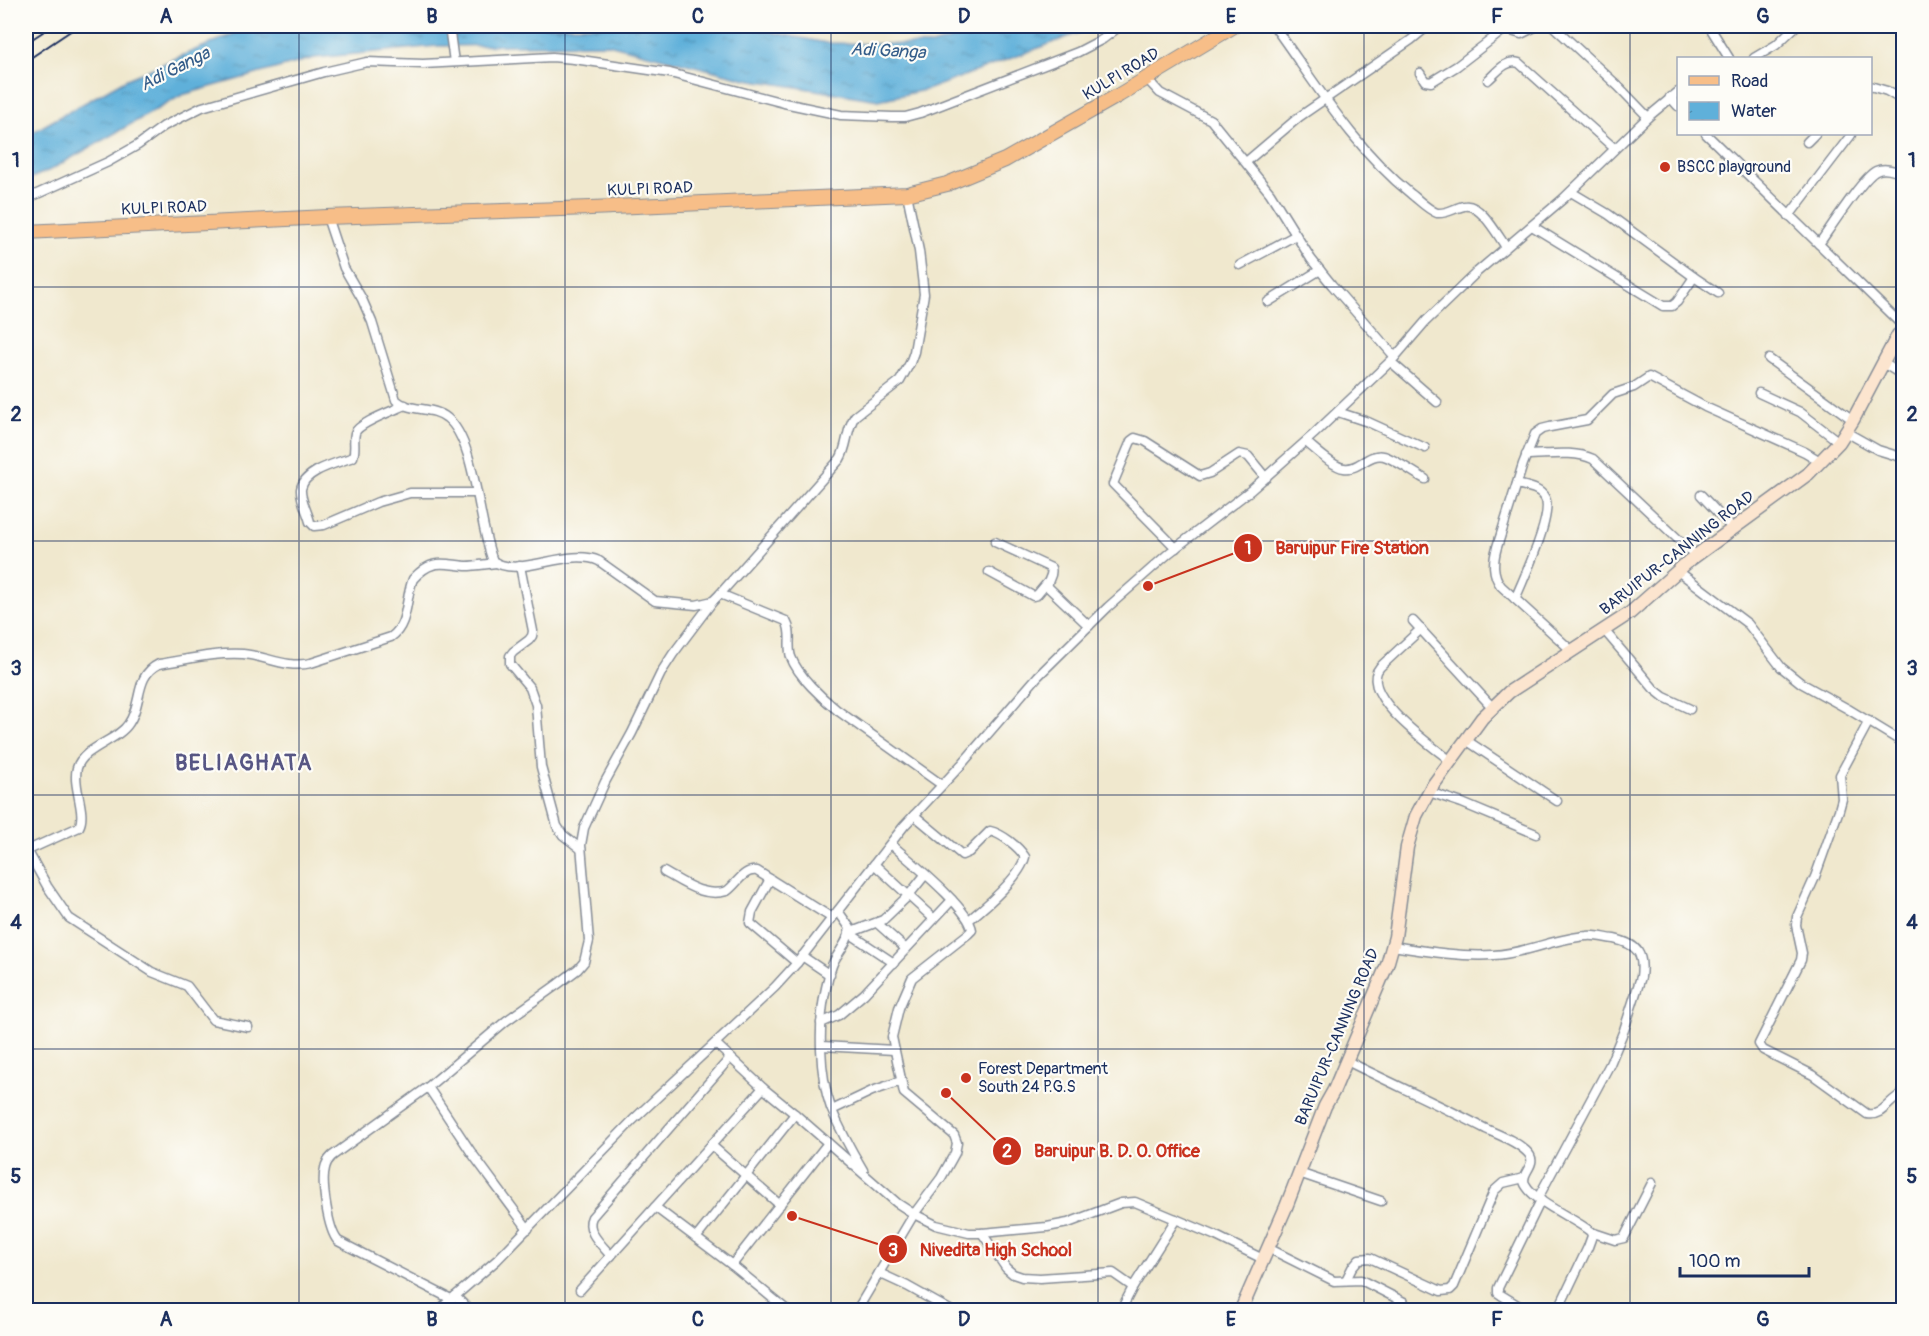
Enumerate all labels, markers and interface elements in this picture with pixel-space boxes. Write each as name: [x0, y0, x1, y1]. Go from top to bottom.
text: A: [160, 4, 173, 29]
text: B: [426, 4, 438, 29]
text: C: [692, 4, 704, 29]
text: D: [958, 4, 971, 29]
text: E: [1226, 4, 1237, 29]
text: F: [1491, 4, 1503, 29]
text: G: [1756, 4, 1770, 29]
water label: Adi Ganga: [850, 38, 928, 65]
water label: Adi Ganga: [136, 41, 215, 96]
street label: KULPI ROAD: [1079, 43, 1163, 105]
legend: [1677, 57, 1872, 135]
text: Road: [1731, 70, 1768, 93]
text: Water: [1731, 100, 1777, 123]
text: 1: [12, 148, 20, 173]
text: 1: [1908, 148, 1916, 173]
place label: BSCC playground: [1677, 157, 1791, 177]
marker: BSCC playground: [1658, 160, 1672, 174]
street label: KULPI ROAD: [607, 178, 693, 200]
street label: KULPI ROAD: [121, 197, 207, 219]
text: 2: [10, 402, 22, 427]
text: 2: [1906, 402, 1918, 427]
street label: BARUIPUR-CANNING ROAD: [1596, 486, 1758, 620]
callout: Baruipur Fire Station: [1233, 530, 1441, 566]
text: 1: [1244, 537, 1252, 560]
text: Baruipur Fire Station: [1275, 537, 1429, 560]
text: 3: [10, 656, 22, 681]
text: 3: [1906, 656, 1918, 681]
district label: BELIAGHATA: [175, 749, 313, 777]
text: 4: [10, 910, 22, 935]
text: 4: [1906, 910, 1918, 935]
street label: BARUIPUR-CANNING ROAD: [1291, 945, 1383, 1129]
place label: Forest Department South 24 P.G.S: [978, 1059, 1109, 1097]
marker: Forest Department South 24 P.G.S: [959, 1071, 973, 1085]
callout: Baruipur B. D. O. Office: [992, 1133, 1212, 1169]
text: 2: [1002, 1140, 1012, 1163]
text: Baruipur B. D. O. Office: [1034, 1140, 1201, 1163]
text: 5: [11, 1164, 22, 1189]
text: 5: [1907, 1164, 1918, 1189]
callout: Nivedita High School: [878, 1231, 1084, 1267]
text: 3: [888, 1239, 898, 1262]
text: Nivedita High School: [920, 1239, 1072, 1262]
scale bar: [1680, 1240, 1809, 1278]
text: 100 m: [1689, 1250, 1741, 1273]
text: A: [160, 1307, 173, 1332]
text: B: [426, 1307, 438, 1332]
text: C: [692, 1307, 704, 1332]
text: D: [958, 1307, 971, 1332]
text: E: [1226, 1307, 1237, 1332]
text: F: [1491, 1307, 1503, 1332]
text: G: [1756, 1307, 1770, 1332]

